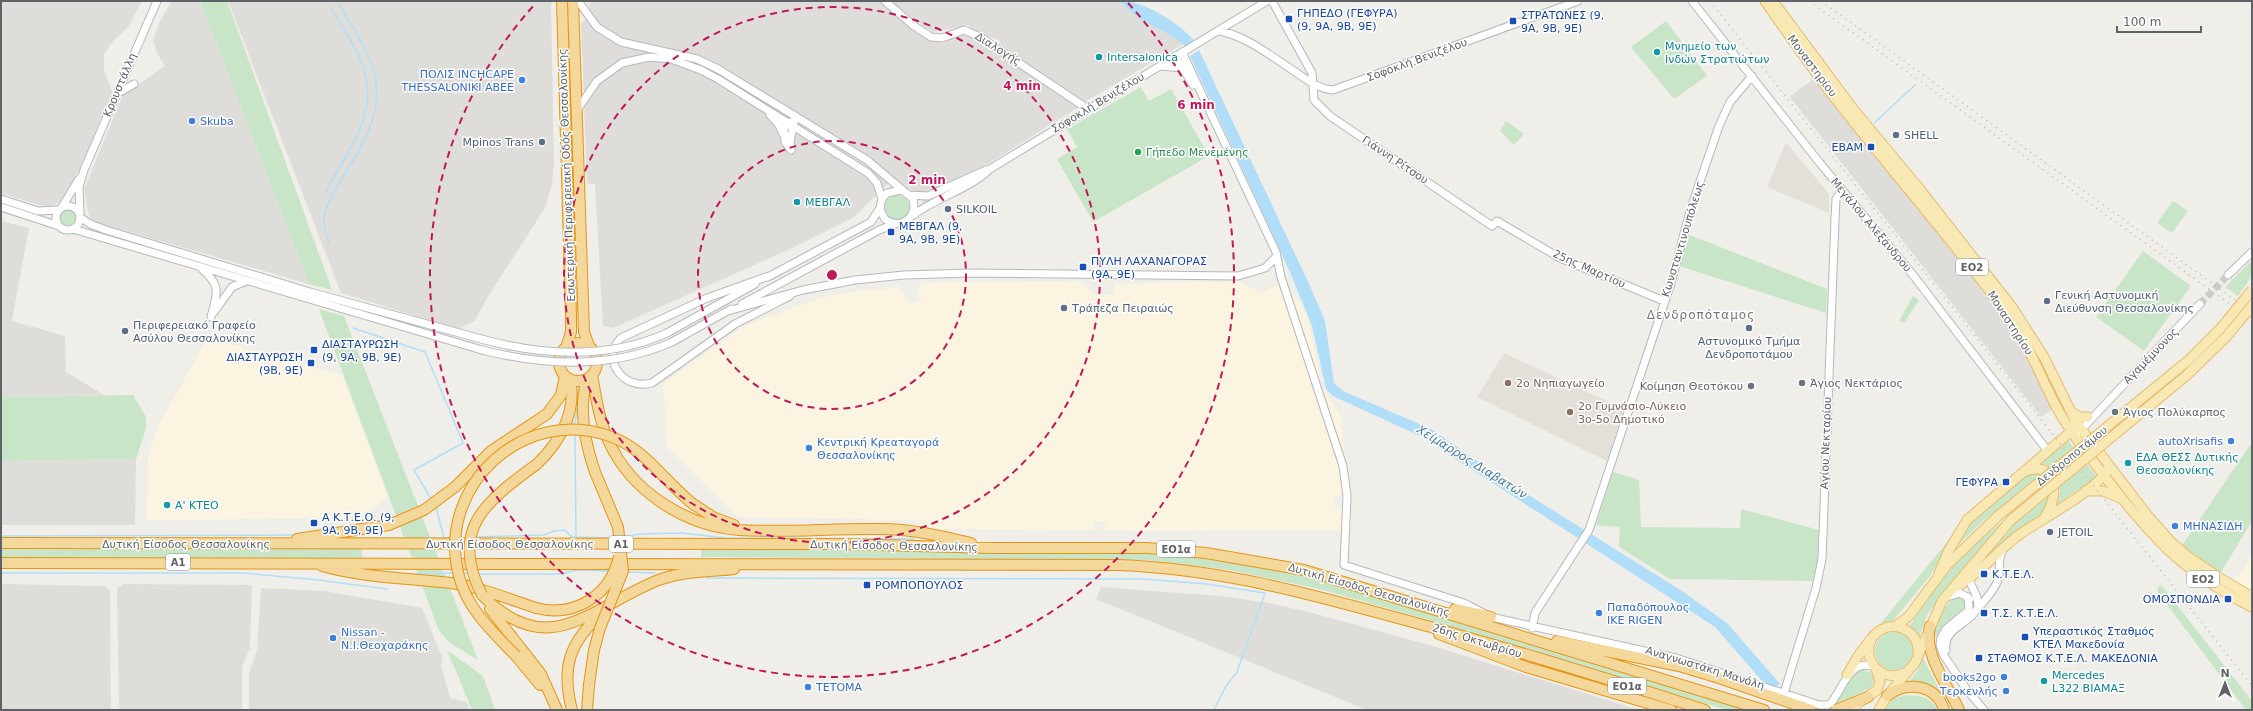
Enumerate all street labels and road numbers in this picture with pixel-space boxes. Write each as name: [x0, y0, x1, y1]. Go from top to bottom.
street label: Διαλογής: [973, 30, 1023, 68]
street label: Μοναστηρίου: [1785, 33, 1839, 99]
street label: Σοφοκλή Βενιζέλου: [1365, 36, 1469, 84]
street label: Εσωτερική Περιφερειακή Οδός Θεσσαλονίκης: [556, 48, 578, 302]
street label: Κρουστάλλη: [101, 51, 139, 119]
street label: Σοφοκλή Βενιζέλου: [1049, 70, 1147, 136]
street label: Γιάννη Ρίτσου: [1359, 133, 1431, 187]
street label: Μεγάλου Αλεξάνδρου: [1828, 175, 1914, 275]
street label: Κωνσταντινουπόλεως: [1659, 179, 1707, 299]
street label: 25ης Μαρτίου: [1551, 247, 1627, 291]
road number: ΕΟ2: [1956, 259, 1988, 275]
street label: Μοναστηρίου: [1984, 288, 2036, 358]
street label: Αγαμέμνονος: [2121, 325, 2181, 387]
street label: Αγίου Νεκταρίου: [1818, 396, 1834, 490]
street label: Δενδροποτάμου: [2034, 423, 2110, 489]
road number: Α1: [609, 536, 633, 552]
street label: Δυτική Είσοδος Θεσσαλονίκης: [102, 538, 270, 551]
street label: Δυτική Είσοδος Θεσσαλονίκης: [426, 538, 594, 551]
street label: Δυτική Είσοδος Θεσσαλονίκης: [810, 538, 978, 554]
road number: ΕΟ1α: [1157, 541, 1195, 557]
road number: Α1: [166, 554, 190, 570]
street label: Δυτική Είσοδος Θεσσαλονίκης: [1287, 561, 1451, 619]
road number: ΕΟ2: [2187, 571, 2219, 587]
street label: 26ης Οκτωβρίου: [1431, 621, 1523, 661]
street label: Αναγνωστάκη Μανόλη: [1644, 644, 1766, 692]
road number: ΕΟ1α: [1608, 678, 1646, 694]

